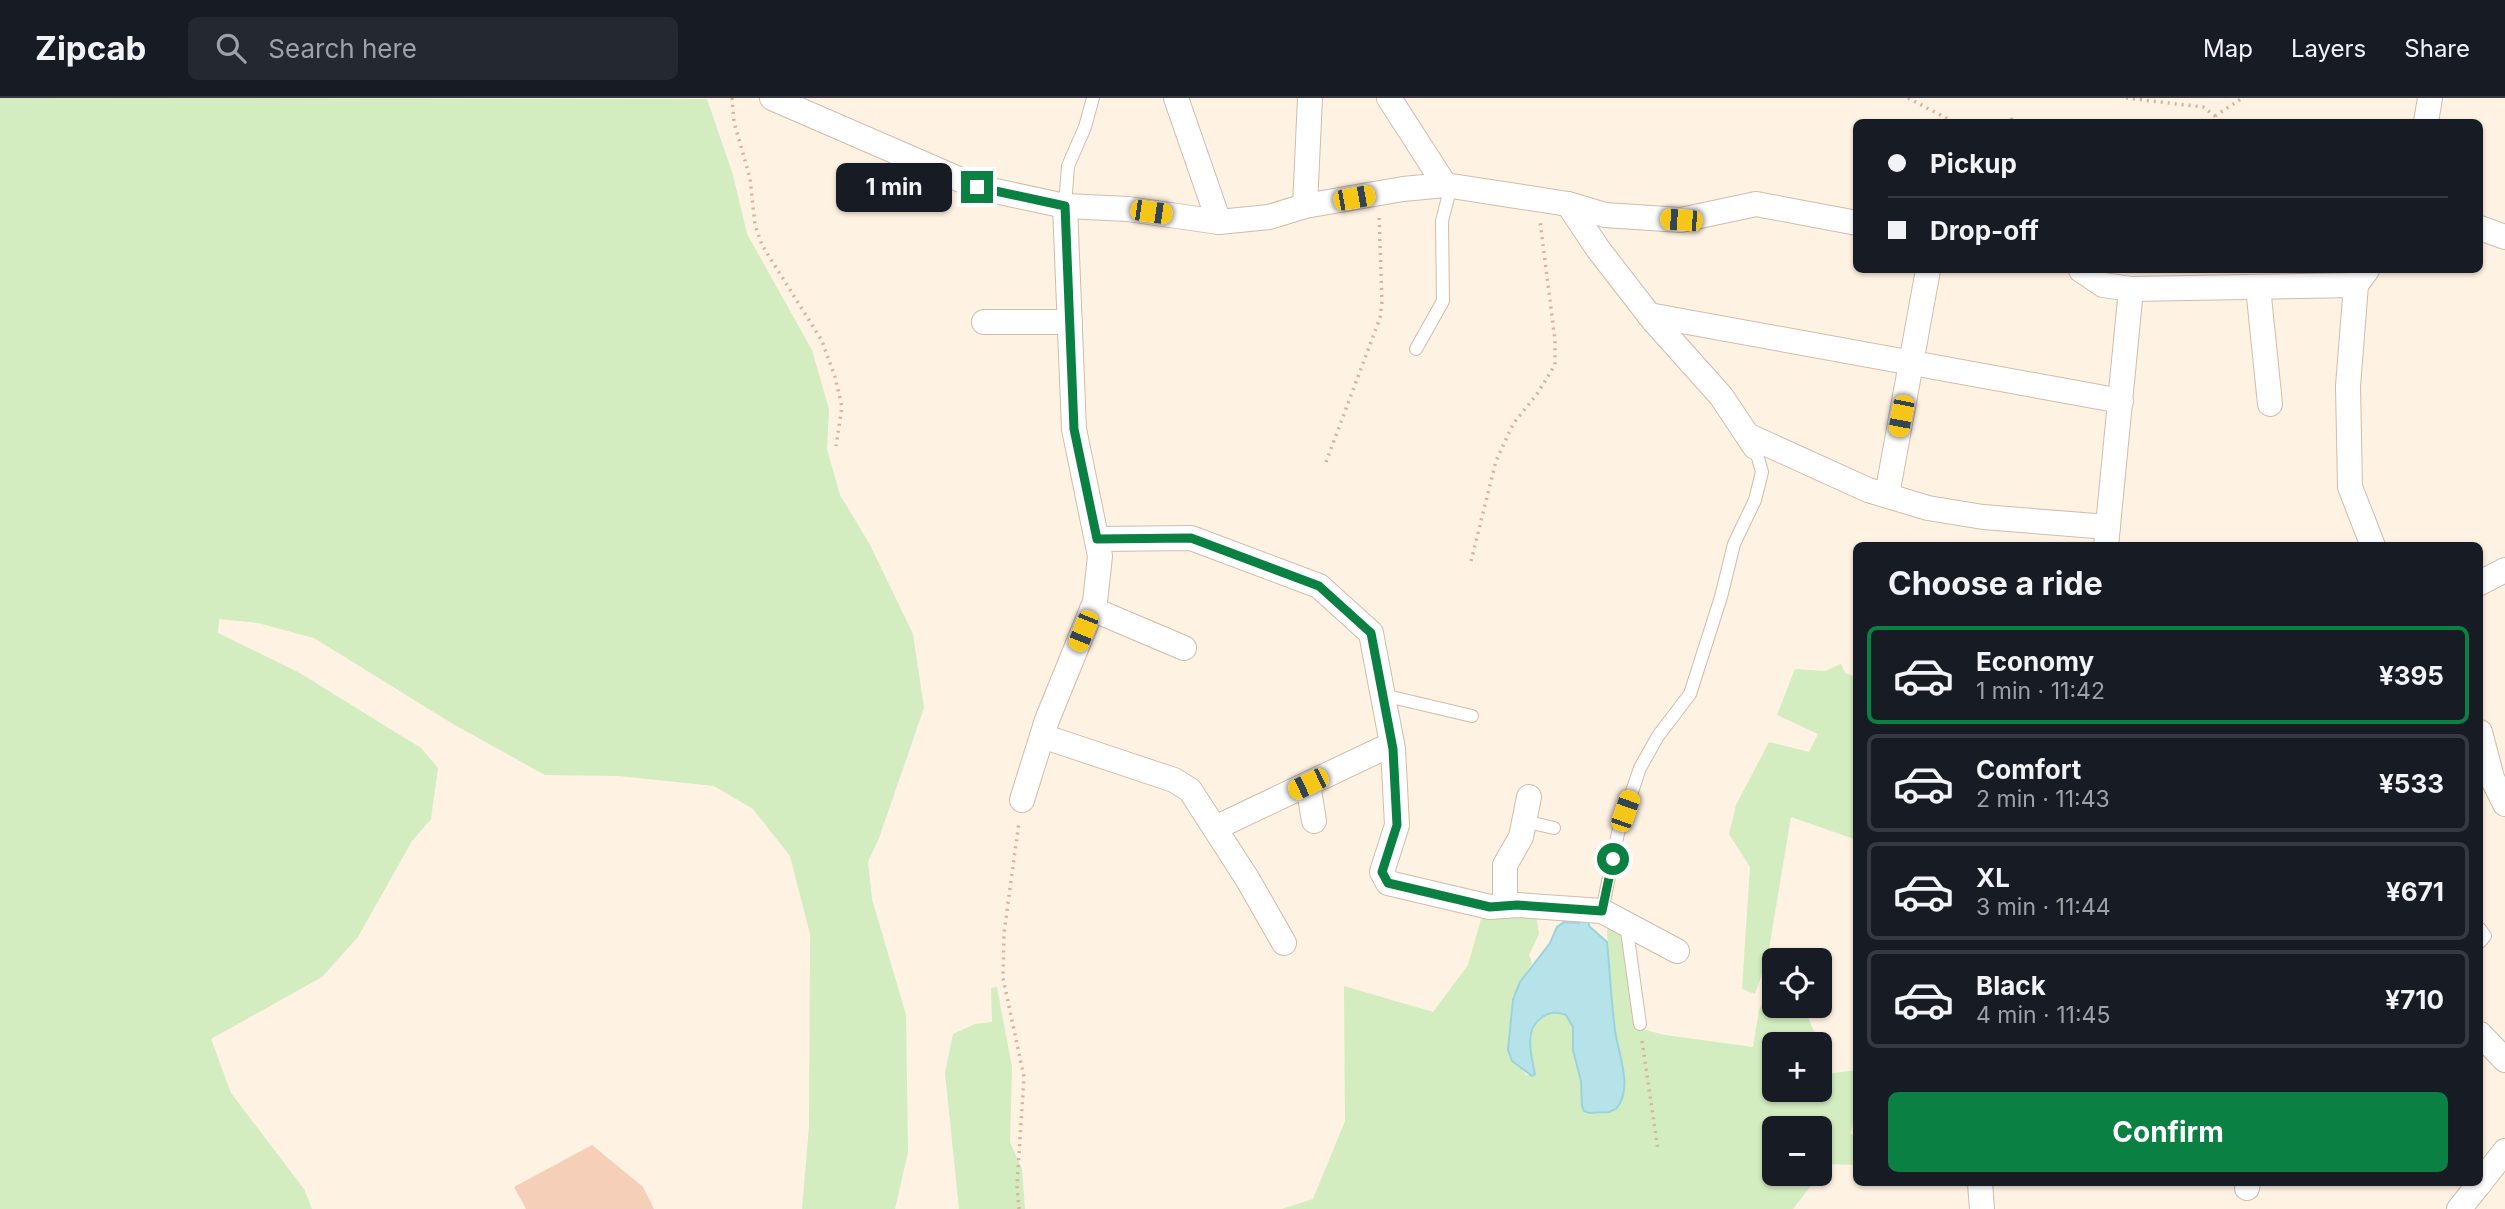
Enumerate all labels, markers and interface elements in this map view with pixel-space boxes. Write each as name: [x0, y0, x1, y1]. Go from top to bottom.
search box: [188, 17, 678, 80]
text: Zipcab: [35, 28, 146, 68]
icon: search: [212, 29, 250, 67]
text: Search here: [268, 33, 417, 64]
text: Map: [2203, 34, 2253, 63]
text: Layers: [2291, 34, 2366, 63]
text: Share: [2404, 34, 2470, 63]
text: Pickup: [1930, 148, 2017, 179]
callout: 1 min: [837, 162, 953, 212]
route end: [961, 171, 993, 203]
text: 1 min: [866, 173, 922, 201]
car: [1332, 184, 1377, 212]
car: [1129, 199, 1174, 225]
car: [1660, 208, 1703, 232]
text: Drop-off: [1930, 215, 2039, 246]
car: [1887, 393, 1916, 439]
text: Choose a ride: [1888, 564, 2103, 603]
car: [1066, 608, 1101, 654]
icon: car: [1892, 644, 1955, 707]
text: Economy: [1976, 646, 2094, 677]
text: ¥395: [2379, 660, 2444, 691]
text: 1 min · 11:42: [1976, 677, 2105, 705]
icon: car: [1892, 752, 1955, 815]
text: Comfort: [1976, 754, 2081, 785]
car: [1285, 765, 1332, 803]
text: ¥533: [2379, 768, 2444, 799]
text: 2 min · 11:43: [1976, 785, 2110, 813]
car: [1609, 788, 1642, 834]
route start: [1597, 843, 1629, 875]
icon: car: [1892, 860, 1955, 923]
text: XL: [1976, 862, 2010, 893]
text: ¥671: [2386, 876, 2444, 907]
text: 3 min · 11:44: [1976, 893, 2111, 921]
map controls: [1762, 948, 1832, 1186]
button: locate: [1762, 948, 1832, 1018]
icon: car: [1892, 968, 1955, 1031]
text: Black: [1976, 970, 2046, 1001]
text: ¥710: [2385, 984, 2444, 1015]
text: 4 min · 11:45: [1976, 1001, 2110, 1029]
button: +: [1762, 1032, 1832, 1102]
button: Confirm: [1888, 1092, 2448, 1172]
button: −: [1762, 1116, 1832, 1186]

